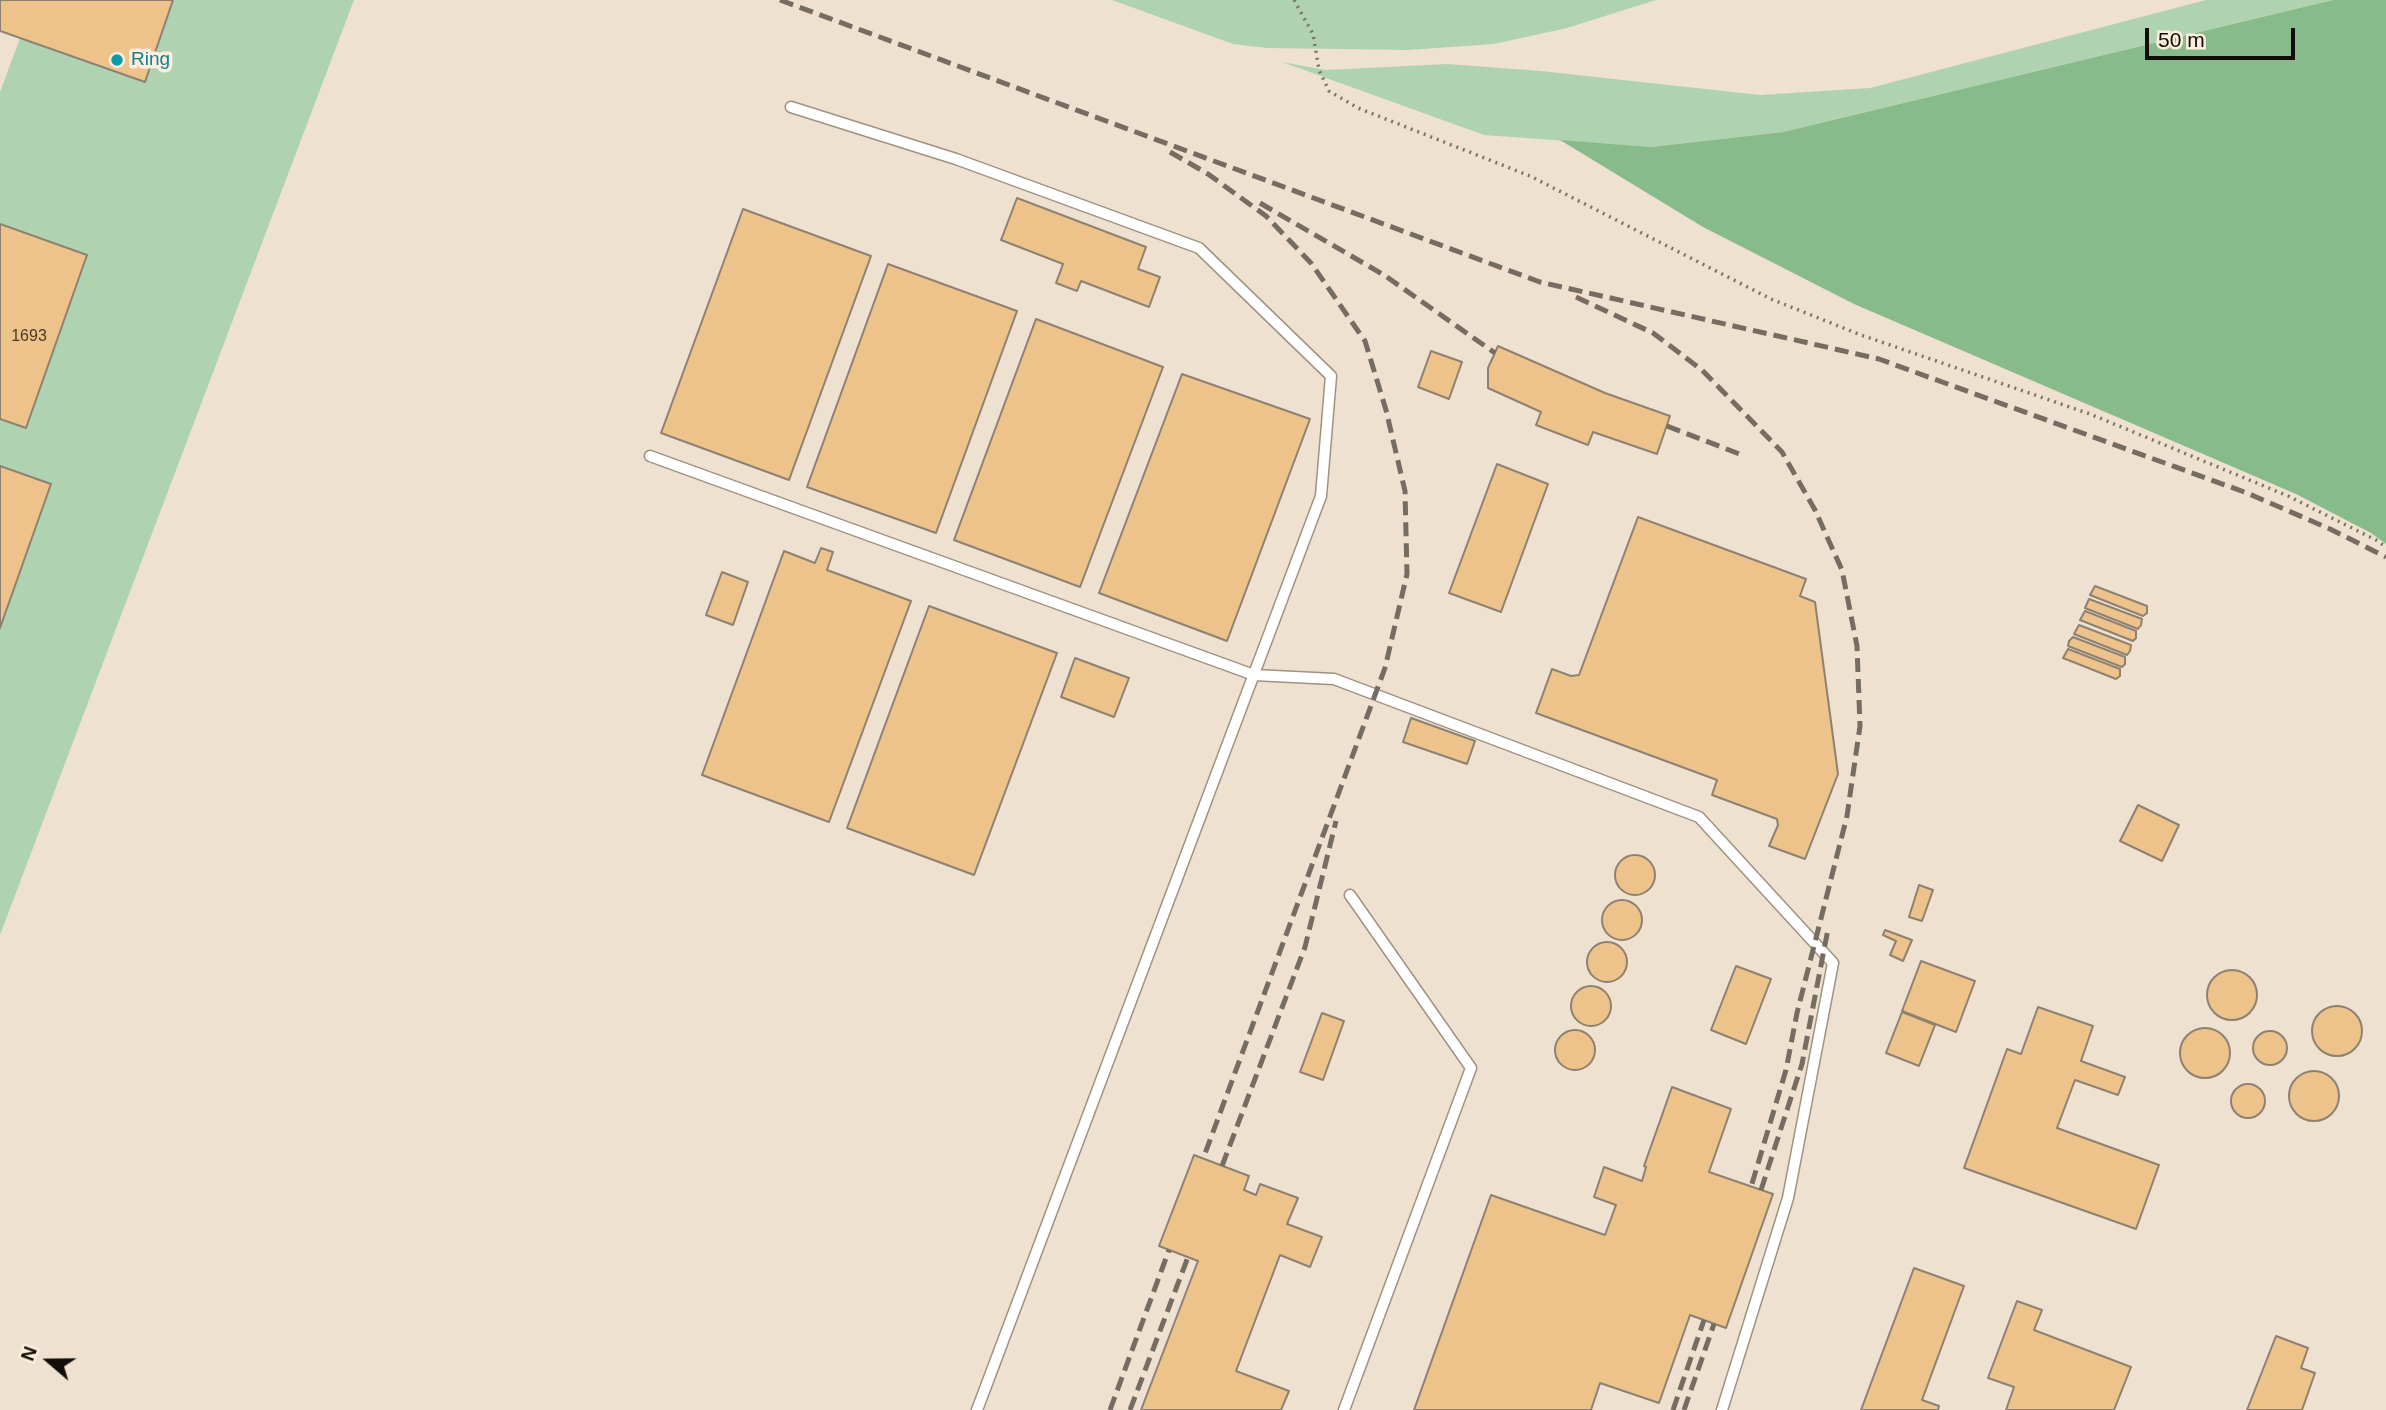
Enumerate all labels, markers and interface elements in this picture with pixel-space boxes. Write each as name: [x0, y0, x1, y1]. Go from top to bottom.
scale bar: [2148, 14, 2298, 58]
text: 50 m: [2158, 28, 2205, 51]
place label: Ring: [131, 49, 170, 71]
marker: Ring: [109, 52, 125, 68]
house number: 1693: [11, 327, 47, 347]
north arrow: [14, 1326, 84, 1396]
text: N: [17, 1344, 41, 1364]

